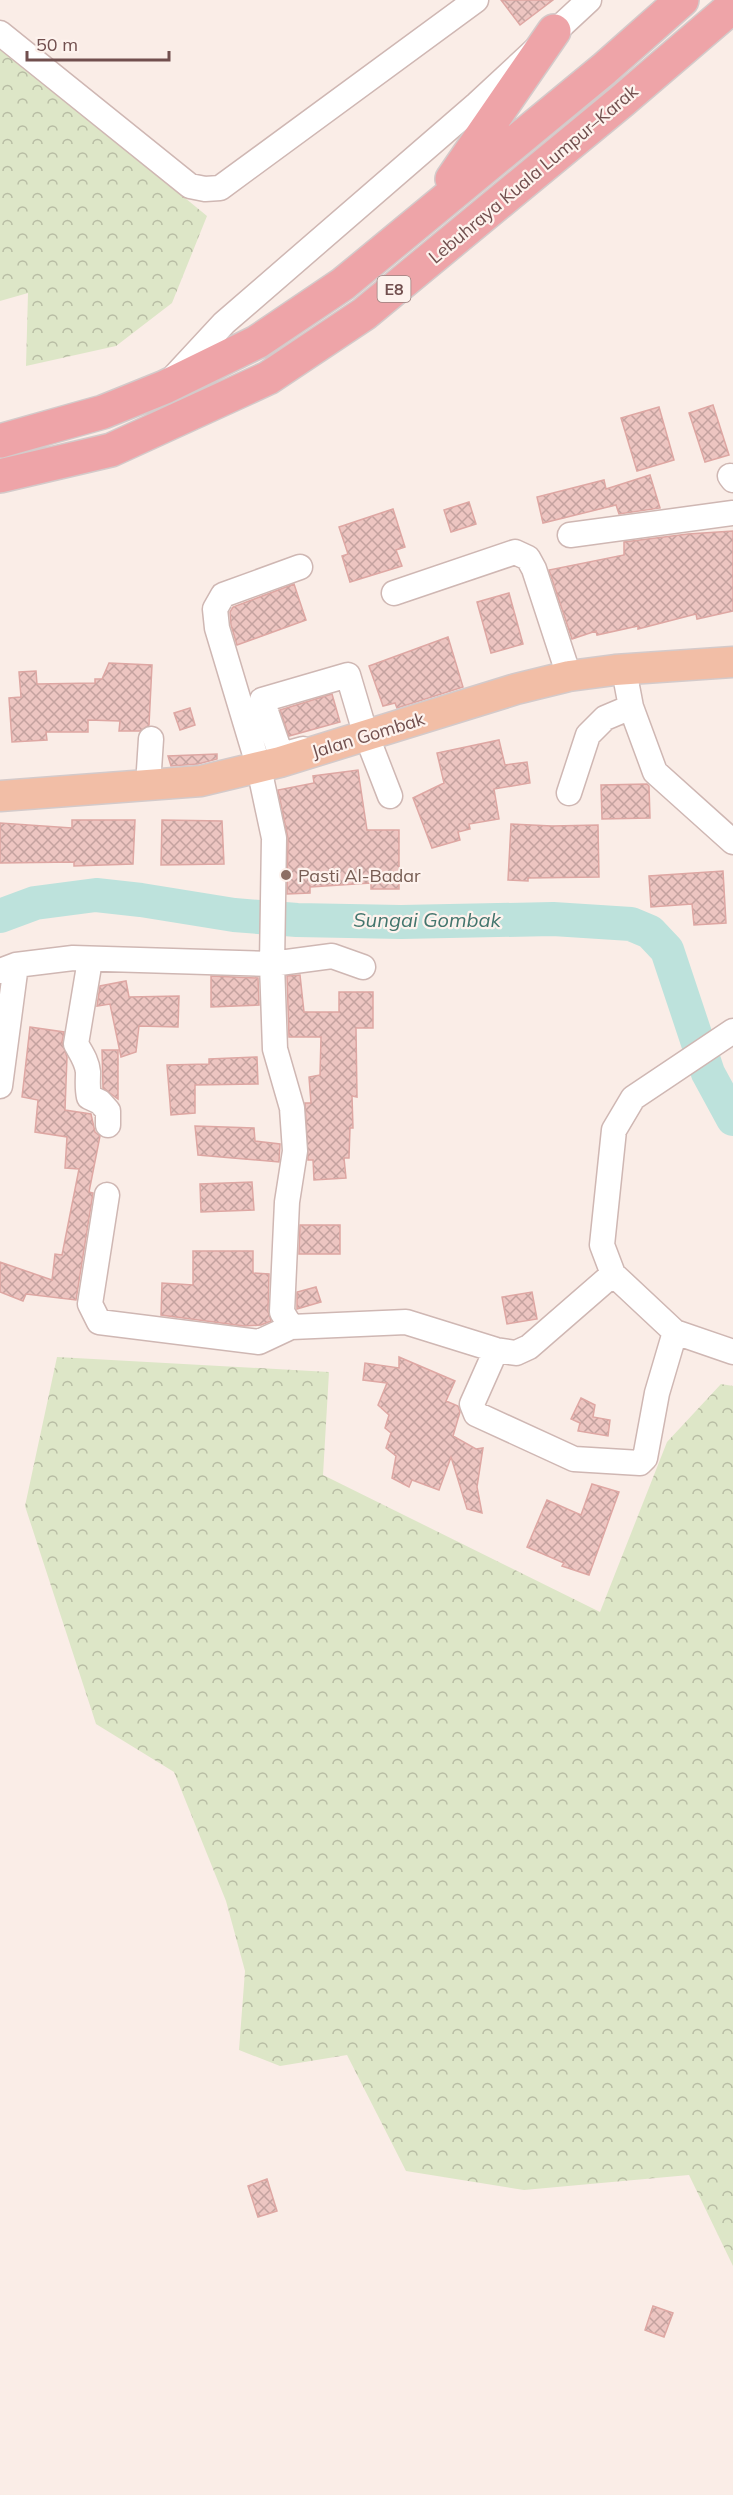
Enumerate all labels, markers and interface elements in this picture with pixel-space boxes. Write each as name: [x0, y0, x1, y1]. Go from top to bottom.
scale bar: [27, 24, 170, 62]
text: 50 m: [36, 33, 78, 56]
street label: Lebuhraya Kuala Lumpur–Karak: [424, 79, 643, 268]
road number: E8: [378, 276, 410, 302]
street label: Jalan Gombak: [309, 707, 428, 763]
place label: Pasti Al-Badar: [298, 864, 421, 887]
marker: Pasti Al-Badar: [279, 868, 293, 882]
water label: Sungai Gombak: [353, 907, 502, 932]

